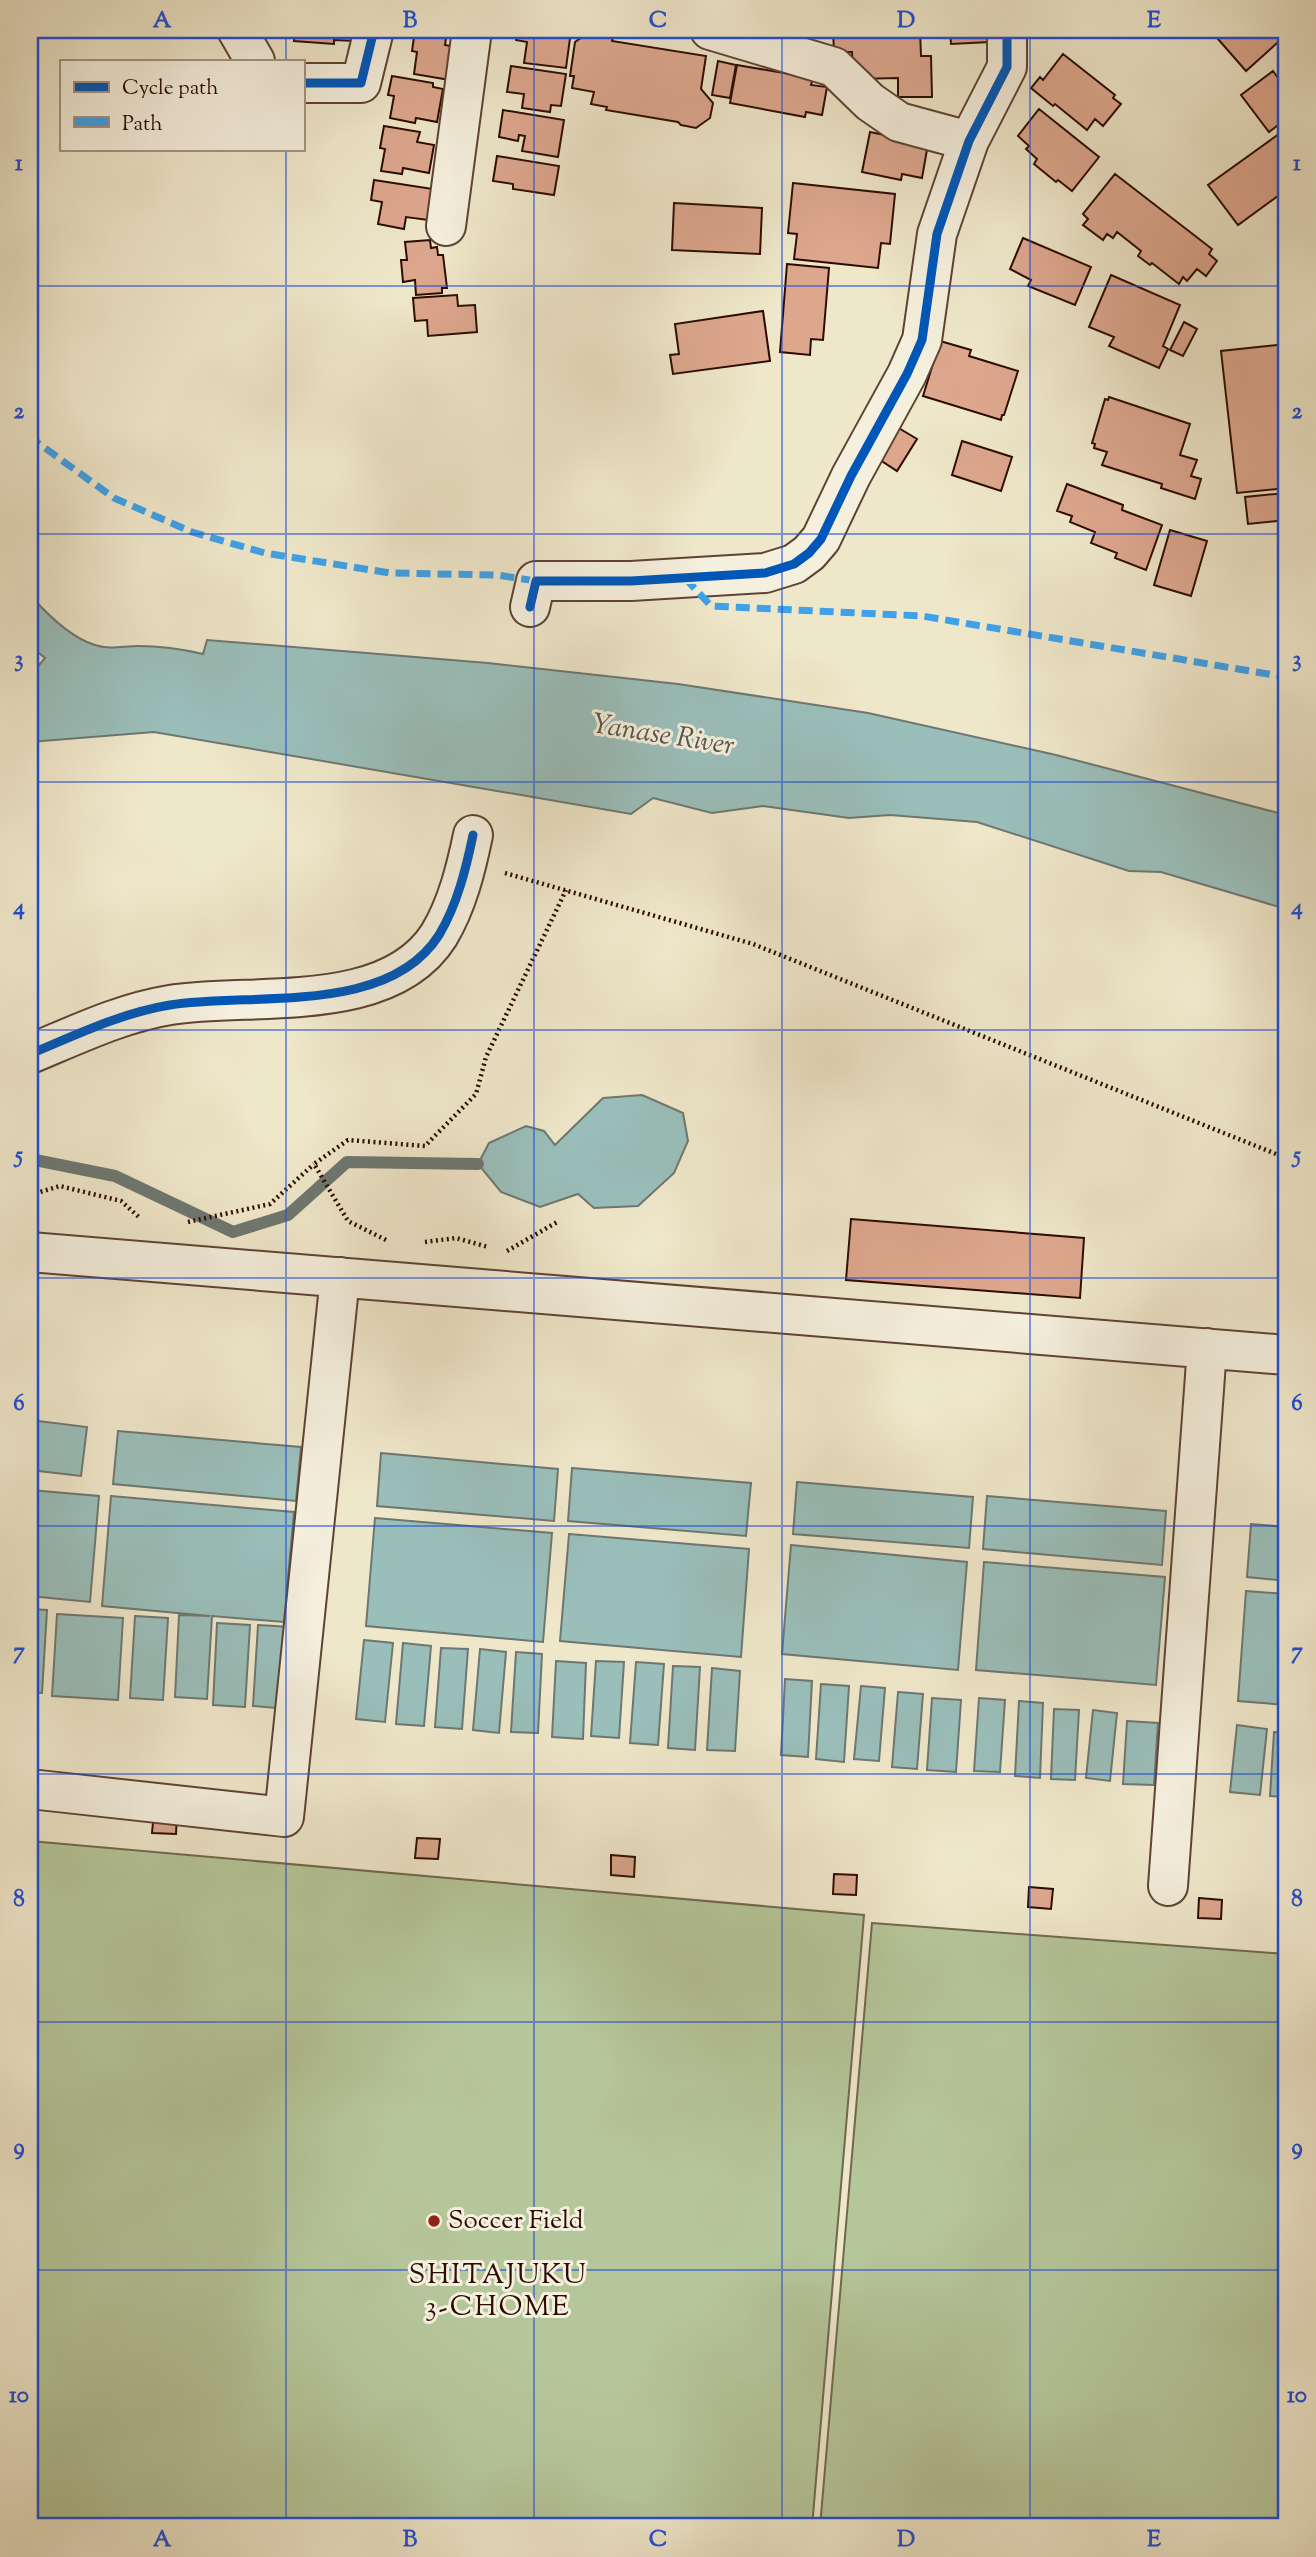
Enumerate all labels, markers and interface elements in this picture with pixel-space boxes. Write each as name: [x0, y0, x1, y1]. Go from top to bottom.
text: A: [153, 5, 172, 38]
text: B: [403, 5, 418, 38]
text: C: [649, 5, 667, 38]
text: D: [897, 5, 915, 38]
text: E: [1147, 5, 1161, 38]
legend: [60, 60, 304, 150]
text: Cycle path: [122, 74, 219, 104]
text: Path: [122, 110, 163, 140]
text: 1: [15, 148, 23, 181]
text: 1: [1293, 148, 1301, 181]
text: 2: [14, 396, 25, 429]
text: 2: [1292, 396, 1303, 429]
text: 3: [14, 644, 24, 677]
text: 3: [1292, 644, 1302, 677]
water label: Yanase River: [589, 705, 737, 767]
text: 4: [12, 892, 25, 925]
text: 4: [1290, 892, 1303, 925]
text: 5: [13, 1140, 23, 1173]
text: 5: [1291, 1140, 1301, 1173]
text: 6: [13, 1388, 25, 1421]
text: 6: [1291, 1388, 1303, 1421]
text: 7: [13, 1636, 25, 1669]
text: 7: [1291, 1636, 1303, 1669]
text: 8: [13, 1884, 25, 1917]
text: 8: [1291, 1884, 1303, 1917]
text: 9: [13, 2132, 25, 2165]
text: 9: [1291, 2132, 1303, 2165]
place label: Soccer Field: [448, 2203, 584, 2240]
marker: Soccer Field: [426, 2213, 442, 2229]
district label: SHITAJUKU 3-CHOME: [408, 2256, 588, 2328]
text: 10: [9, 2380, 29, 2413]
text: 10: [1287, 2380, 1307, 2413]
text: A: [153, 2524, 172, 2557]
text: B: [403, 2524, 418, 2557]
text: C: [649, 2524, 667, 2557]
text: D: [897, 2524, 915, 2557]
text: E: [1147, 2524, 1161, 2557]

